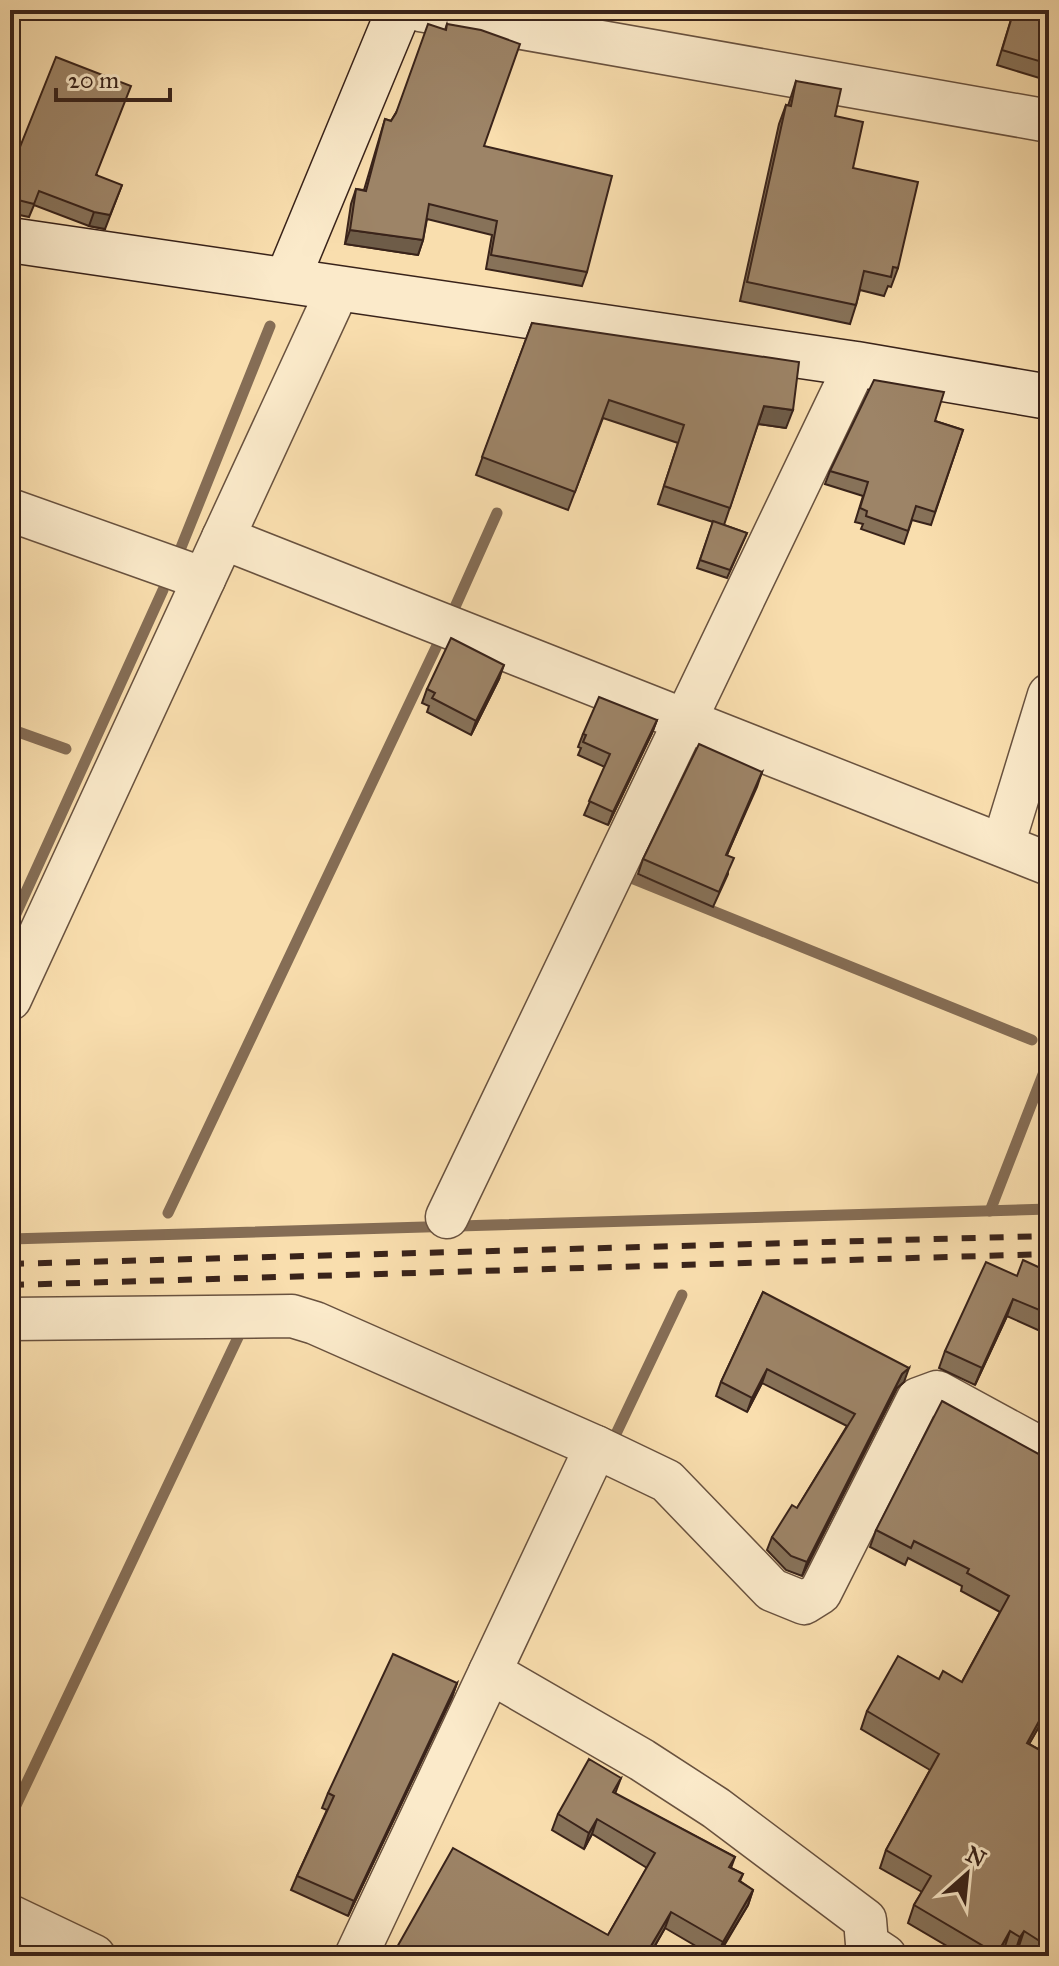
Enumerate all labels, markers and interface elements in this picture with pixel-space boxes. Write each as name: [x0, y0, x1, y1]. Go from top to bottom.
scale bar: [56, 52, 170, 102]
text: 20 m: [68, 65, 119, 95]
north arrow: [927, 1834, 1007, 1914]
text: N: [961, 1840, 991, 1873]

